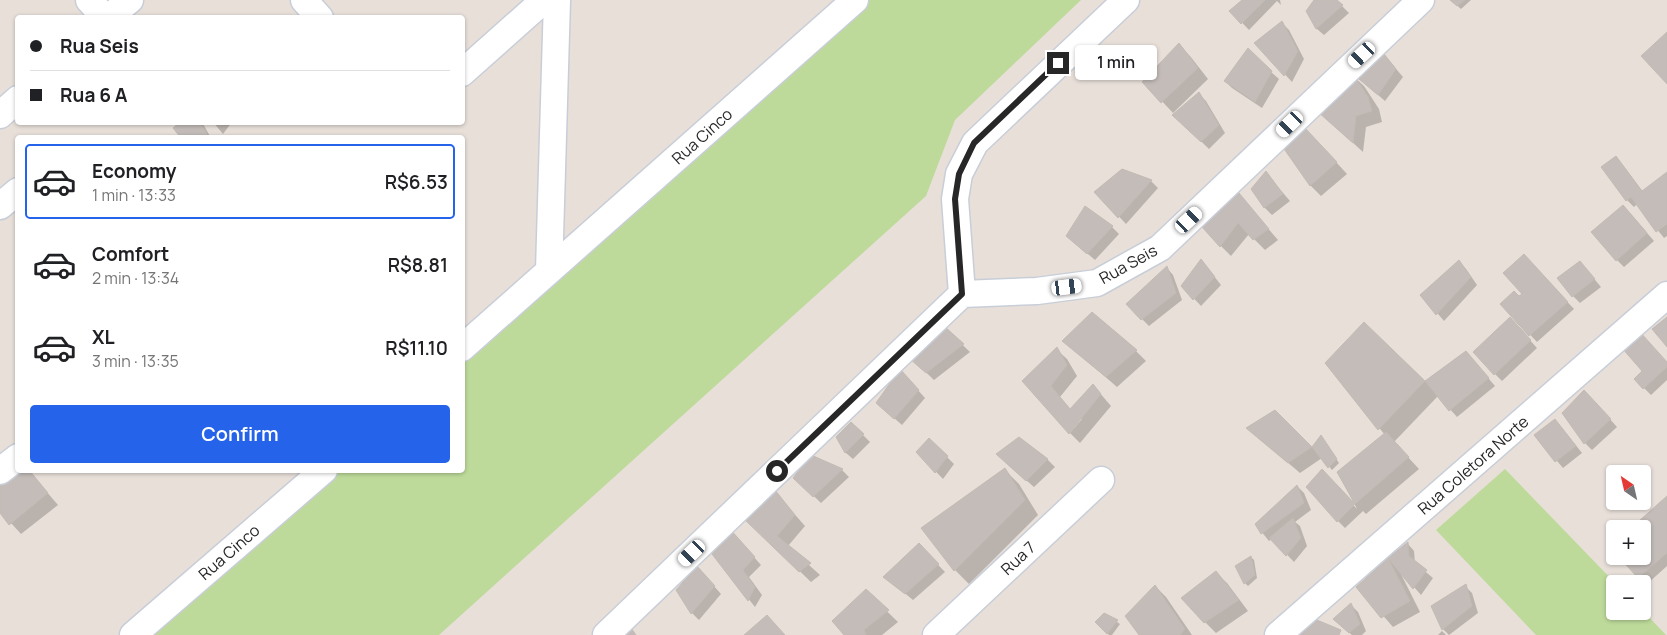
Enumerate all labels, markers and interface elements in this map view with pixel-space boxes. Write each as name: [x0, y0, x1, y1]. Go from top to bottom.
text: Rua Seis: [60, 33, 139, 59]
car: [1345, 39, 1378, 71]
callout: 1 min: [1076, 46, 1158, 80]
text: 1 min: [1097, 51, 1135, 73]
route end: [1047, 52, 1069, 74]
text: Rua 6 A: [60, 82, 128, 108]
street label: Rua Cinco: [667, 103, 737, 169]
car: [1274, 108, 1306, 140]
text: Economy: [92, 158, 176, 184]
icon: car: [32, 159, 77, 204]
text: R$6.53: [385, 169, 448, 195]
text: 1 min · 13:33: [92, 184, 176, 206]
car: [1172, 204, 1205, 236]
street label: Rua Seis: [1095, 239, 1161, 289]
text: Comfort: [92, 241, 169, 267]
icon: car: [32, 242, 77, 287]
text: R$8.81: [388, 252, 448, 278]
text: 2 min · 13:34: [92, 267, 179, 289]
car: [1051, 278, 1082, 296]
text: XL: [92, 324, 115, 350]
icon: car: [32, 325, 77, 370]
text: R$11.10: [385, 335, 448, 361]
text: 3 min · 13:35: [92, 350, 179, 372]
button: Confirm: [30, 405, 450, 463]
street label: Rua Coletora Norte: [1413, 411, 1533, 519]
route start: [766, 460, 788, 482]
north arrow: [1606, 465, 1651, 510]
map controls: [1606, 465, 1651, 620]
street label: Rua Cinco: [194, 519, 264, 585]
button: +: [1606, 520, 1651, 565]
street label: Rua 7: [996, 536, 1040, 580]
car: [675, 537, 708, 569]
button: −: [1606, 575, 1651, 620]

